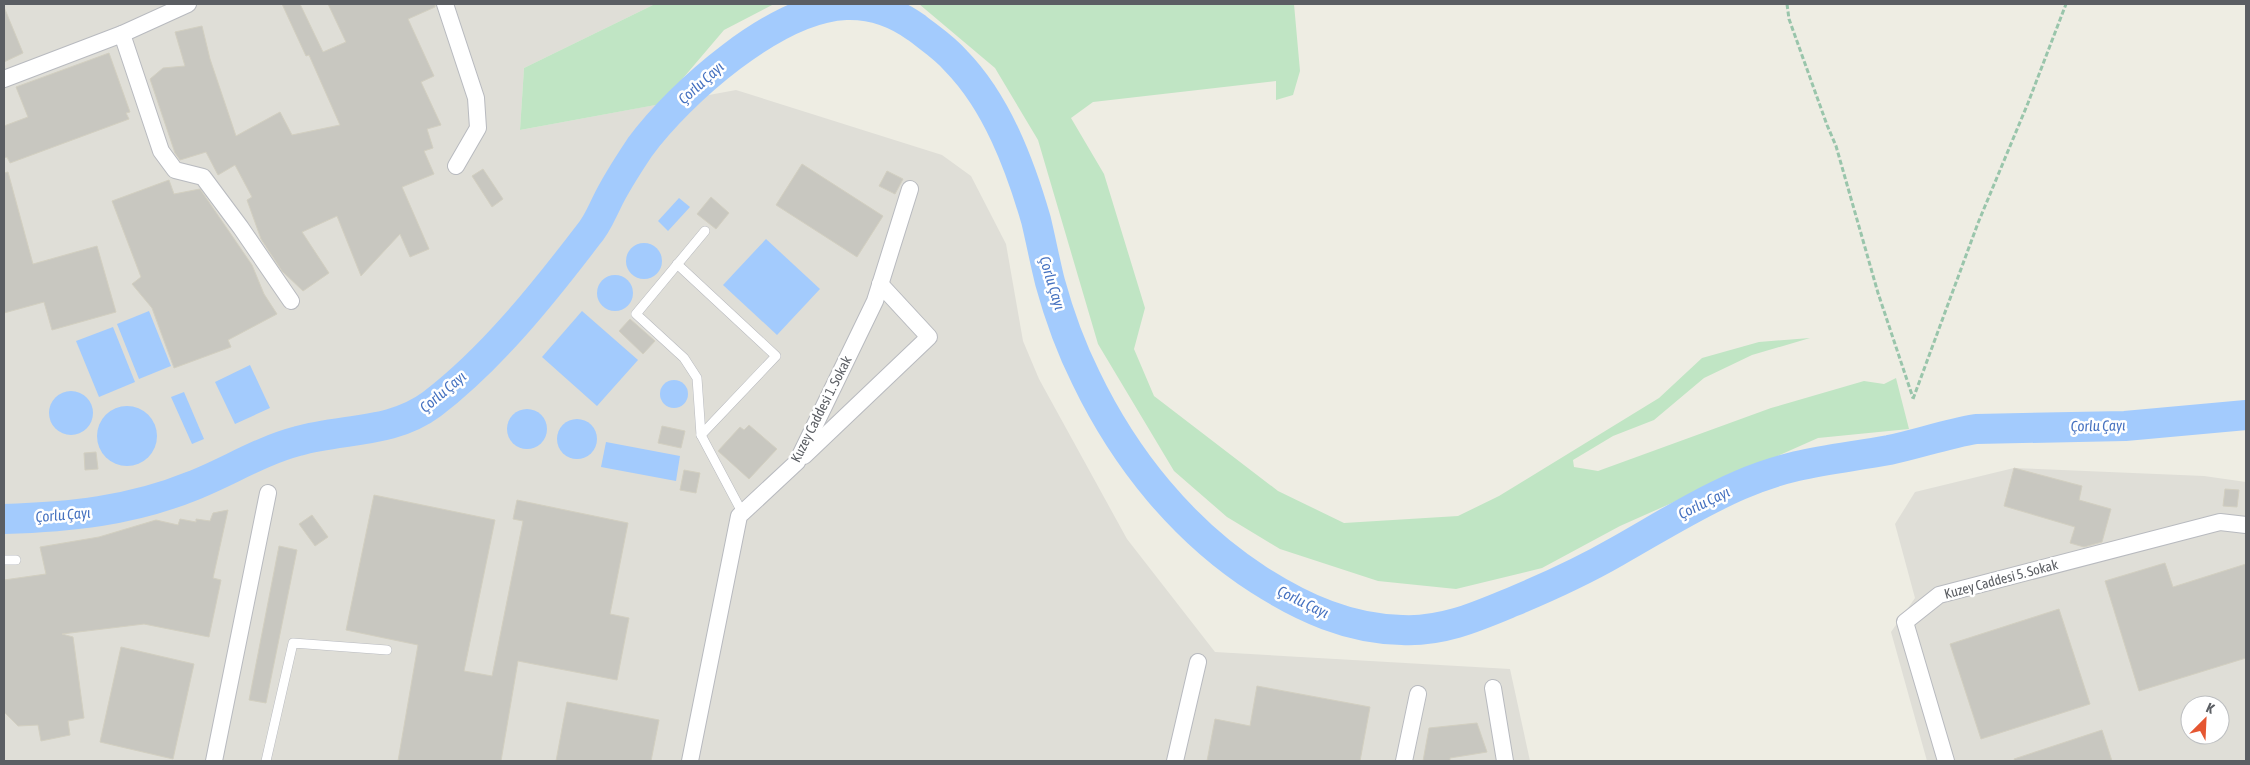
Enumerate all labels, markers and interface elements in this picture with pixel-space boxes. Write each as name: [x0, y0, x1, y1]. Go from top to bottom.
water label: Çorlu Çayı: [675, 58, 727, 107]
water label: Çorlu Çayı: [1036, 254, 1069, 312]
street label: Kuzey Caddesi 1. Sokak: [787, 353, 855, 465]
water label: Çorlu Çayı: [416, 367, 470, 416]
water label: Çorlu Çayı: [2070, 417, 2126, 434]
water label: Çorlu Çayı: [1675, 483, 1733, 522]
water label: Çorlu Çayı: [35, 504, 92, 525]
street label: Kuzey Caddesi 5. Sokak: [1942, 556, 2060, 602]
water label: Çorlu Çayı: [1275, 582, 1332, 621]
north arrow: [2180, 695, 2230, 745]
text: K: [2204, 699, 2217, 717]

